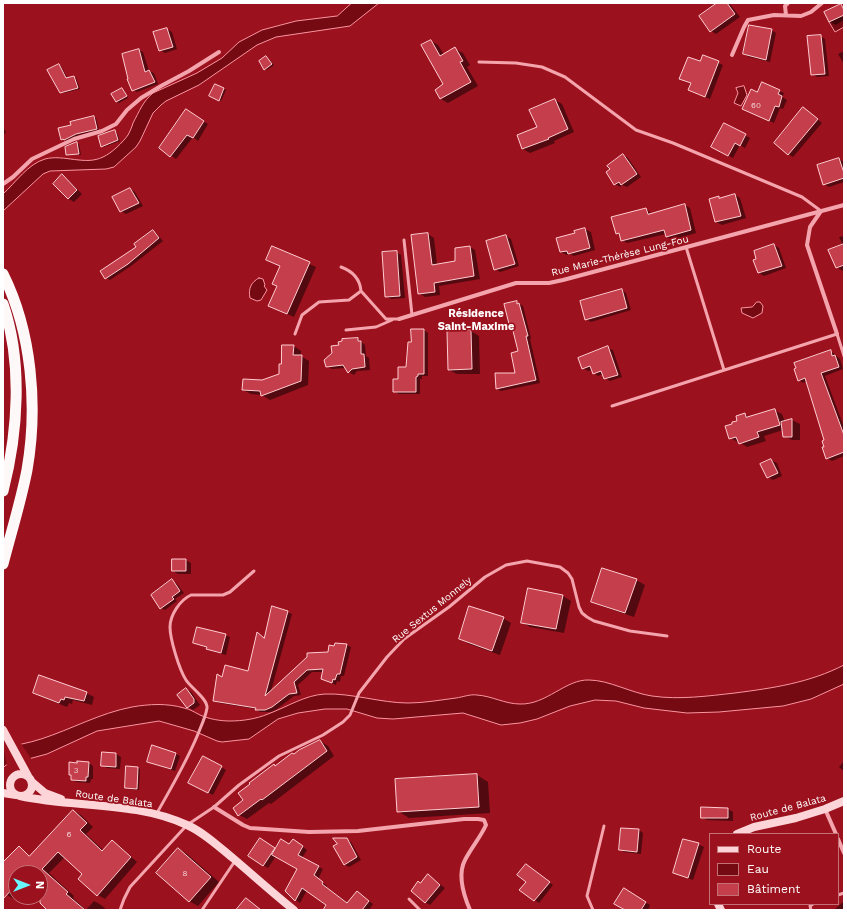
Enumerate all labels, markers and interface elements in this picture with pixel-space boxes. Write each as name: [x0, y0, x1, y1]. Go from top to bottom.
house number: 60: [751, 101, 761, 111]
street label: Rue Marie-Thérèse Lung-Fou: [550, 233, 690, 279]
district label: Résidence Saint-Maxime: [438, 307, 514, 333]
street label: Rue Sextus Monnely: [390, 574, 474, 646]
house number: 3: [74, 766, 78, 776]
street label: Route de Balata: [75, 788, 153, 810]
street label: Route de Balata: [749, 792, 827, 824]
house number: 6: [67, 830, 71, 840]
legend: [709, 833, 839, 905]
text: Route: [747, 842, 781, 856]
text: Eau: [747, 862, 769, 876]
north arrow: [8, 865, 48, 905]
house number: 8: [183, 869, 187, 879]
text: N: [33, 881, 46, 889]
text: Bâtiment: [747, 882, 800, 896]

